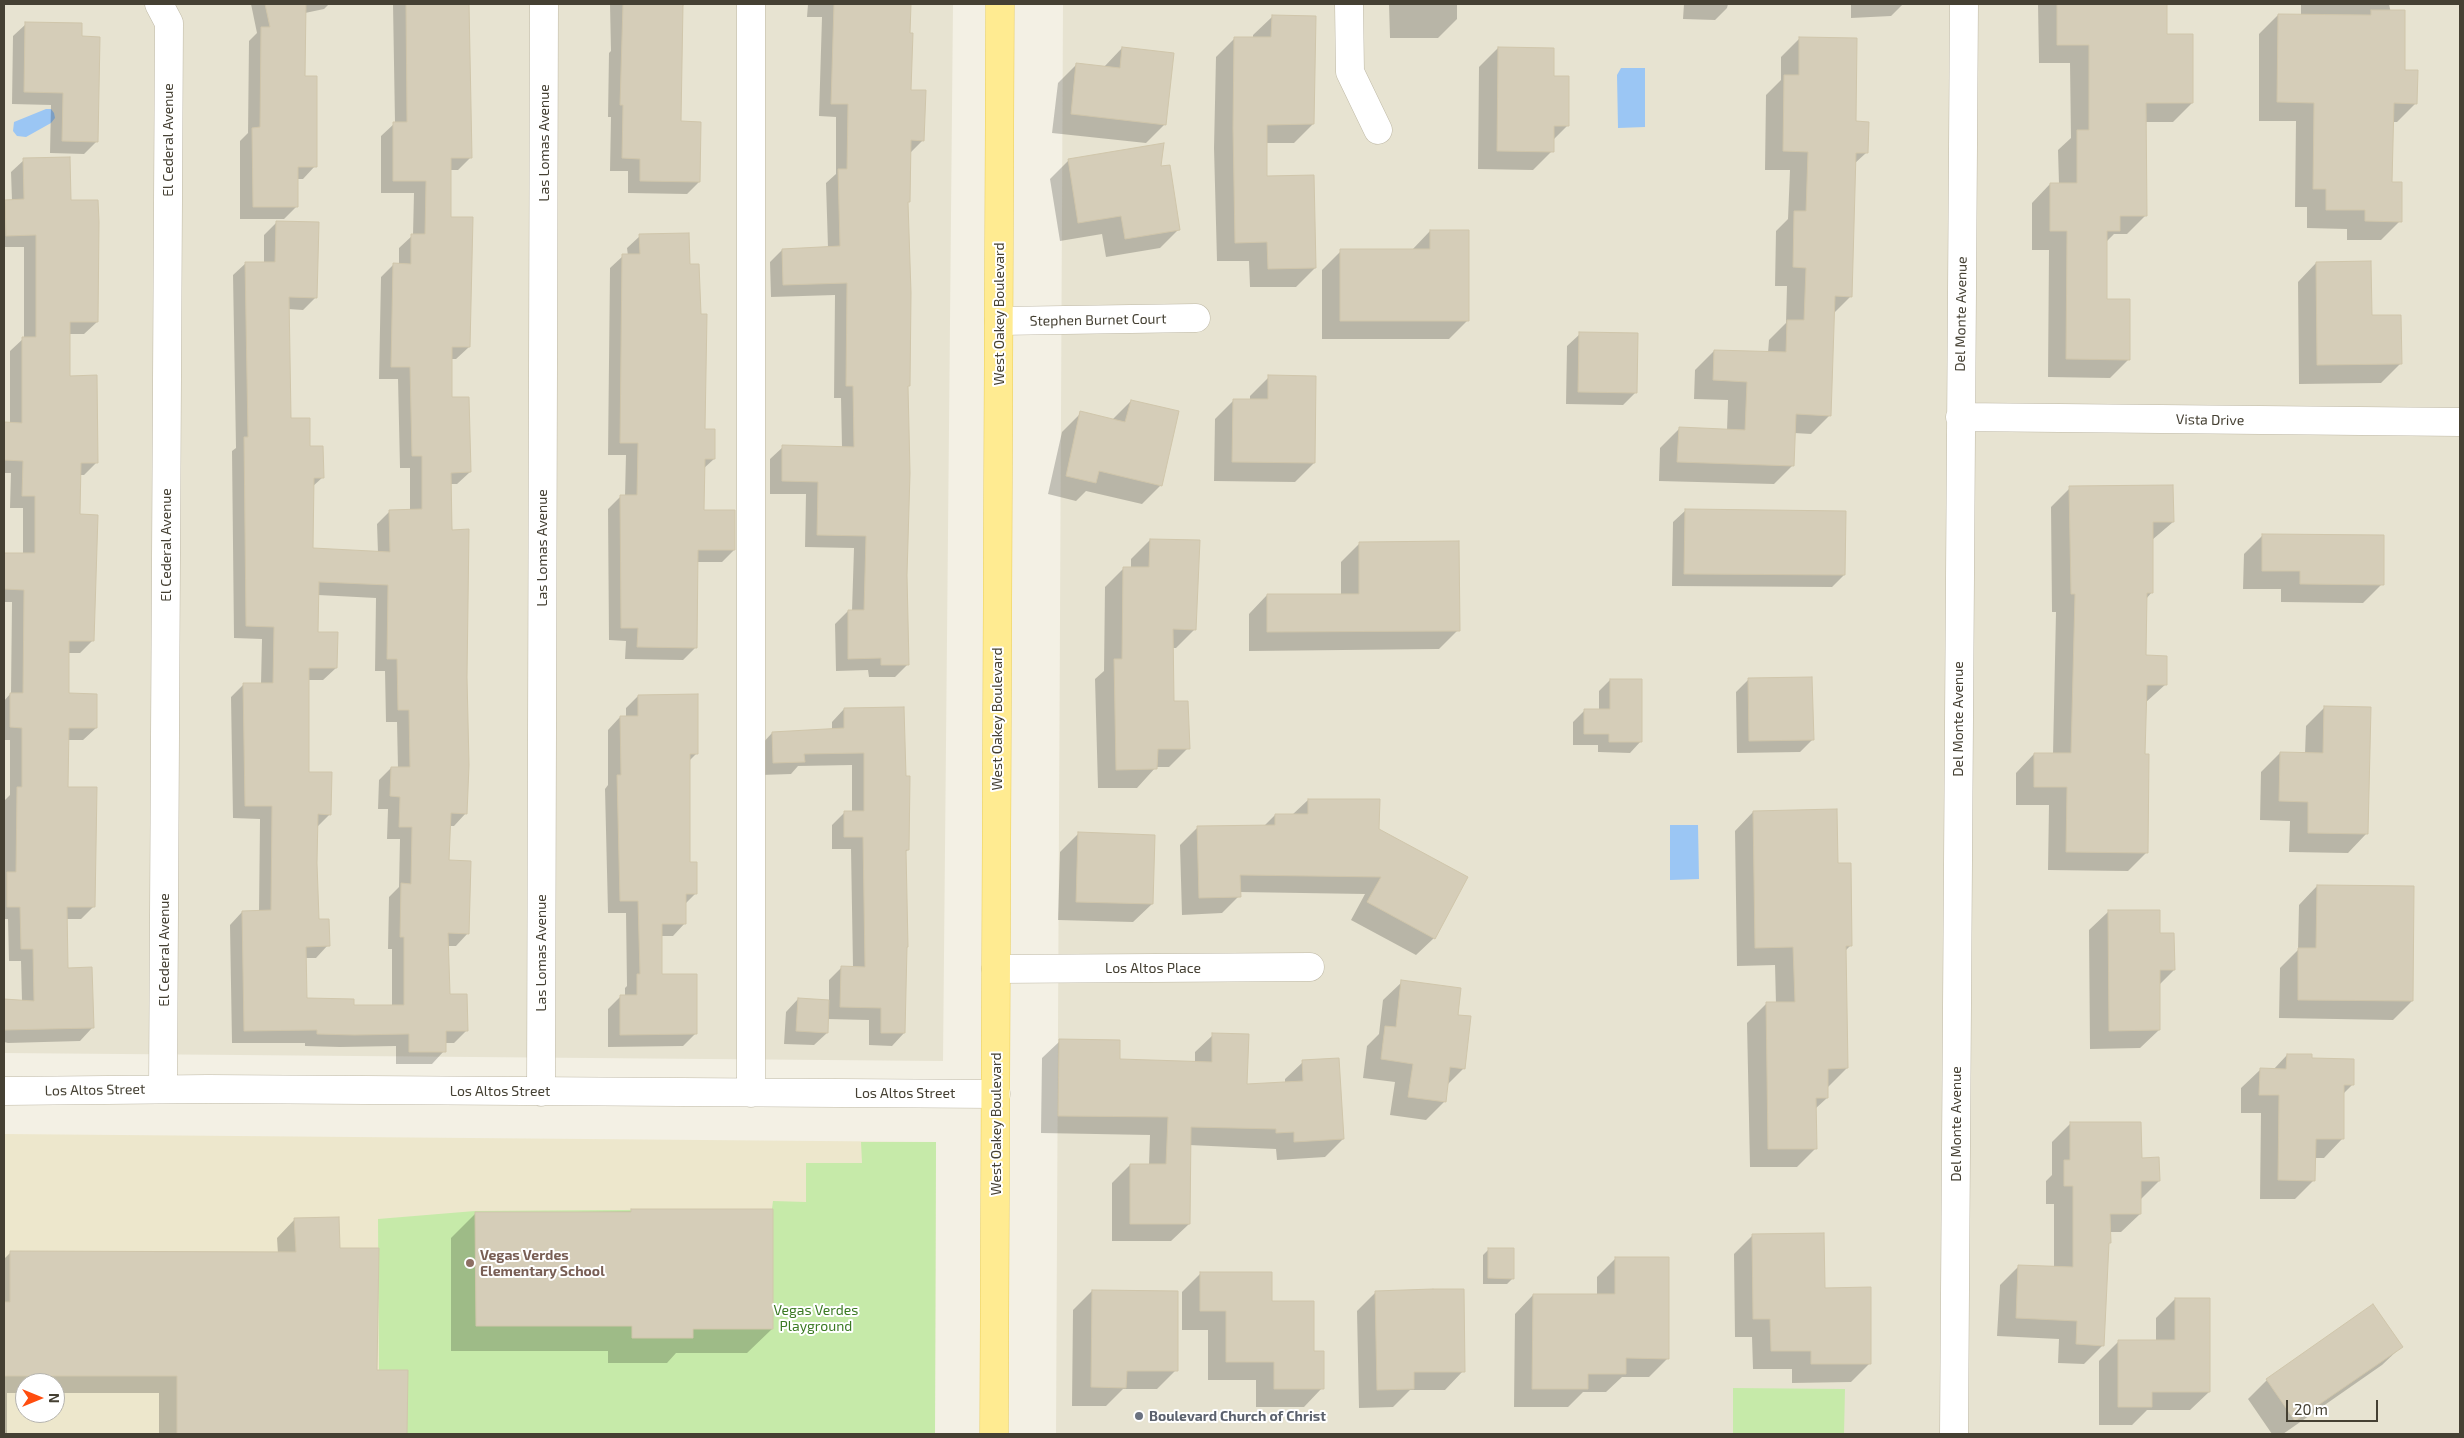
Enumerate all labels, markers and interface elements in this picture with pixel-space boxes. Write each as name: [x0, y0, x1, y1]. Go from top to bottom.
street label: El Cederal Avenue: [160, 83, 176, 197]
street label: Las Lomas Avenue: [536, 84, 552, 202]
street label: West Oakey Boulevard: [991, 243, 1007, 385]
street label: Del Monte Avenue: [1952, 256, 1970, 372]
street label: Stephen Burnet Court: [1029, 310, 1167, 330]
street label: Vista Drive: [2176, 411, 2244, 429]
street label: El Cederal Avenue: [158, 488, 174, 602]
street label: Las Lomas Avenue: [534, 489, 550, 607]
street label: West Oakey Boulevard: [989, 648, 1005, 790]
street label: Del Monte Avenue: [1950, 661, 1966, 777]
street label: El Cederal Avenue: [156, 893, 172, 1007]
street label: Las Lomas Avenue: [533, 894, 549, 1012]
street label: Los Altos Place: [1105, 960, 1201, 976]
street label: West Oakey Boulevard: [988, 1053, 1004, 1195]
street label: Del Monte Avenue: [1948, 1066, 1964, 1182]
street label: Los Altos Street: [45, 1081, 145, 1099]
street label: Los Altos Street: [450, 1083, 550, 1099]
street label: Los Altos Street: [855, 1085, 955, 1101]
place label: Vegas Verdes Elementary School: [480, 1247, 605, 1280]
marker: Vegas Verdes Elementary School: [464, 1257, 476, 1269]
park label: Vegas Verdes Playground: [774, 1302, 858, 1334]
north arrow: [15, 1373, 65, 1423]
scale bar: [2289, 1390, 2382, 1422]
text: N: [46, 1393, 63, 1403]
text: 20 m: [2294, 1400, 2328, 1418]
place label: Boulevard Church of Christ: [1149, 1408, 1326, 1424]
marker: Boulevard Church of Christ: [1133, 1410, 1145, 1422]

